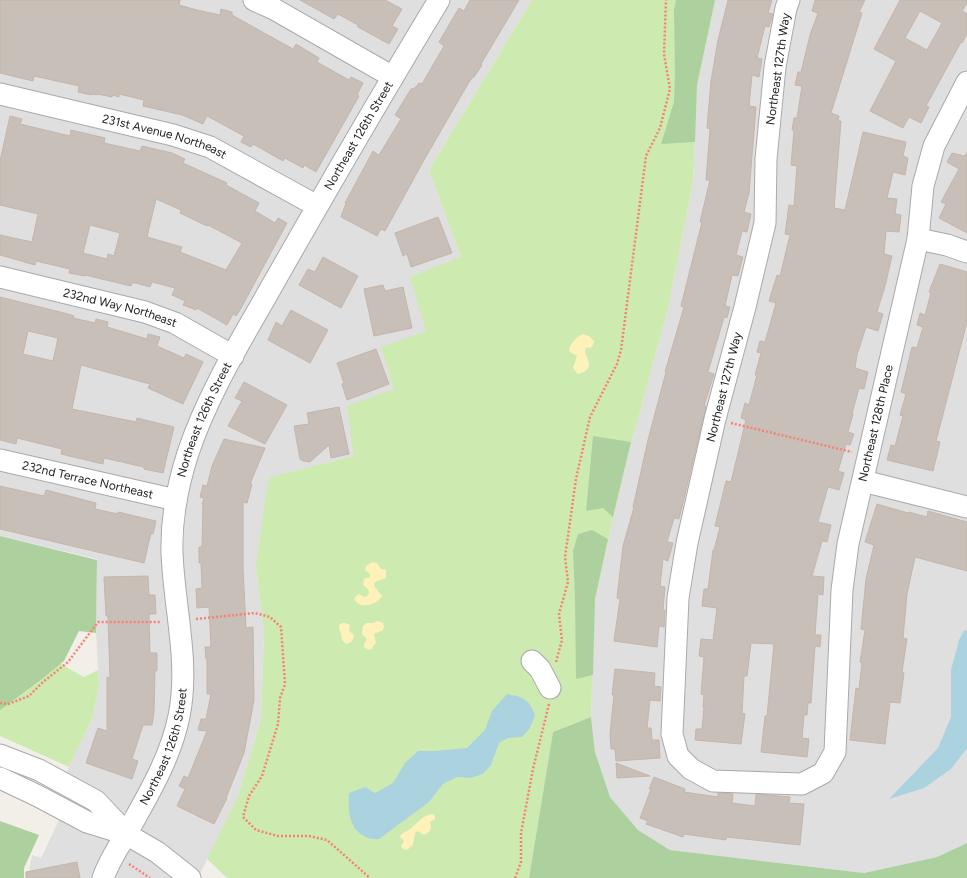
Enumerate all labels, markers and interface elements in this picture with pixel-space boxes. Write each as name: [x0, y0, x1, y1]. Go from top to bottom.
street label: Northeast 127th Way: [763, 11, 793, 126]
street label: Northeast 126th Street: [321, 78, 396, 193]
street label: 231st Avenue Northeast: [101, 111, 230, 162]
street label: 232nd Way Northeast: [62, 286, 179, 330]
street label: Northeast 127th Way: [704, 330, 745, 444]
street label: Northeast 126th Street: [174, 359, 235, 479]
street label: Northeast 128th Place: [856, 363, 896, 483]
street label: 232nd Terrace Northeast: [21, 458, 155, 502]
street label: Northeast 126th Street: [137, 687, 190, 807]

